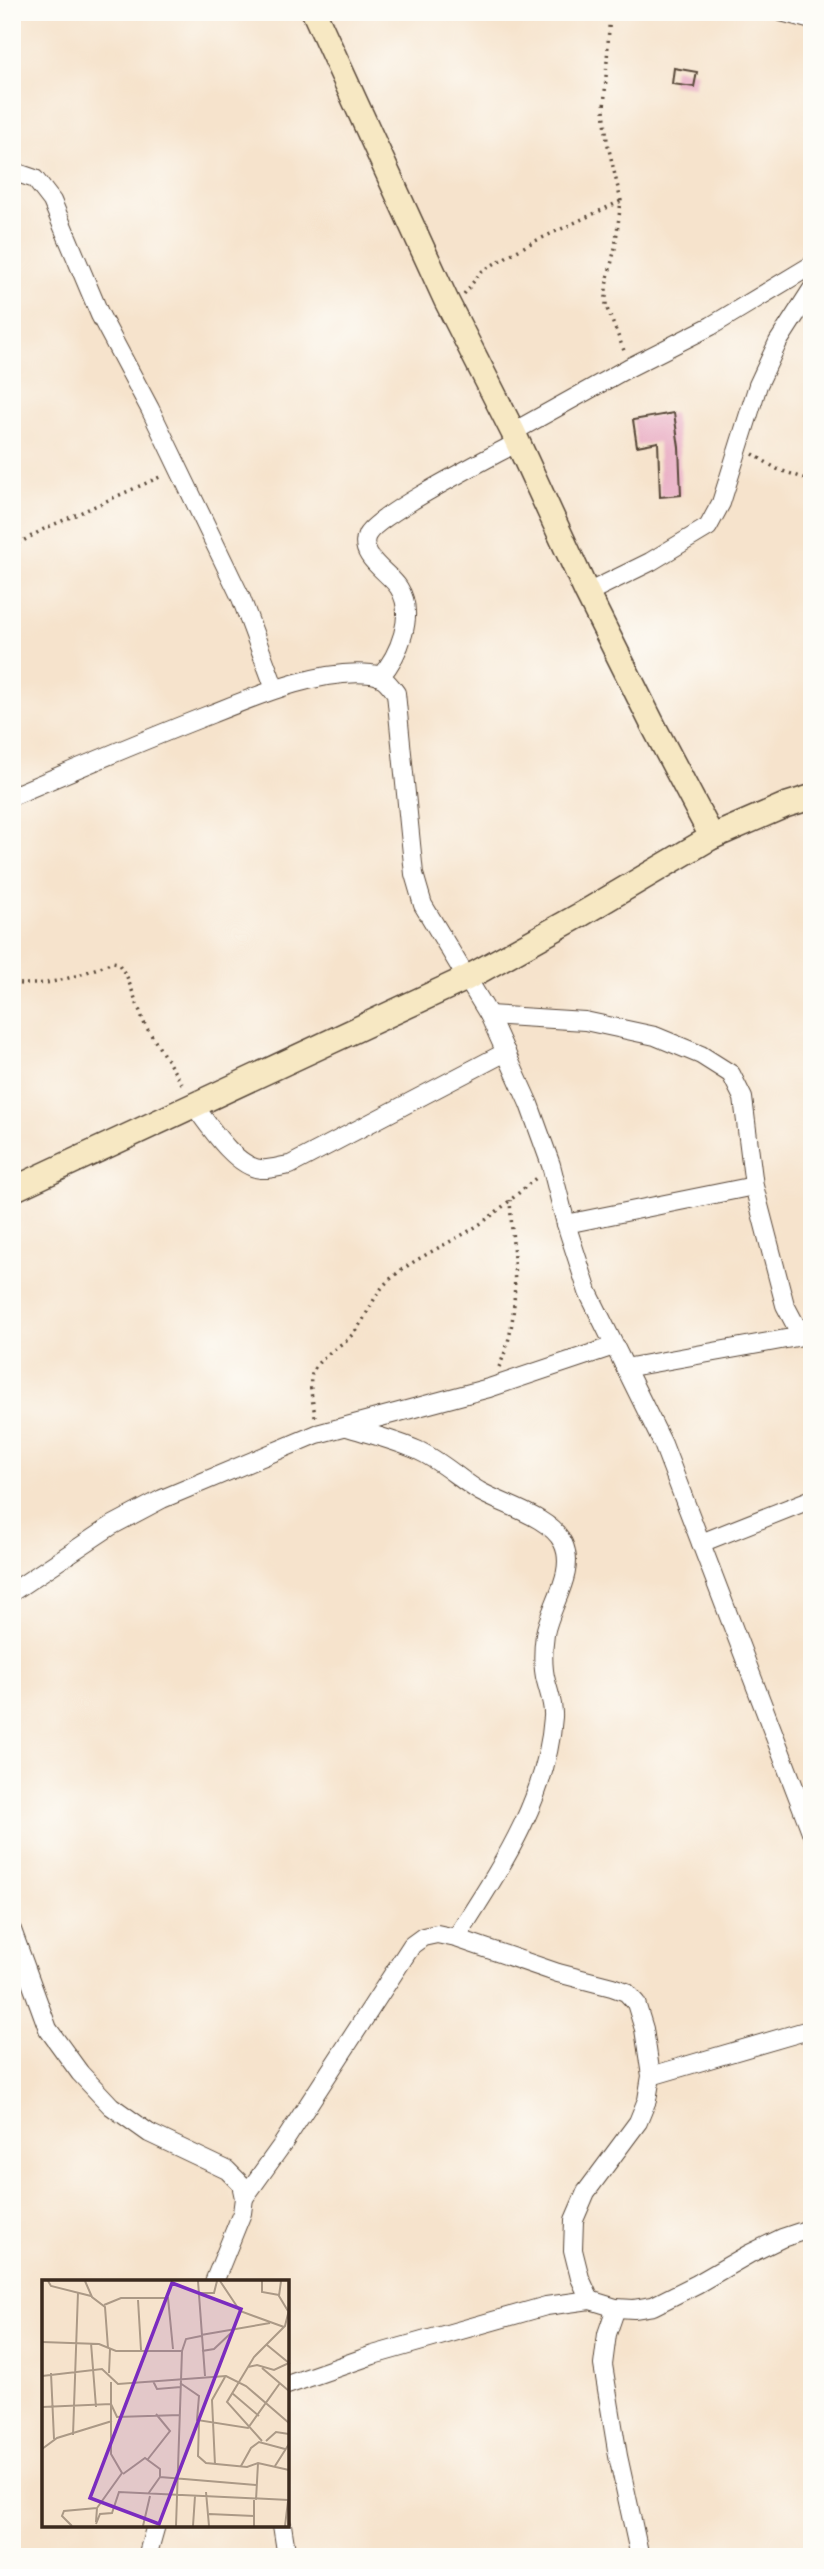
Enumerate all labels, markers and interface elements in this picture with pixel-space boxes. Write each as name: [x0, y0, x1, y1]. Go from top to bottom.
inset map: [42, 2280, 289, 2527]

